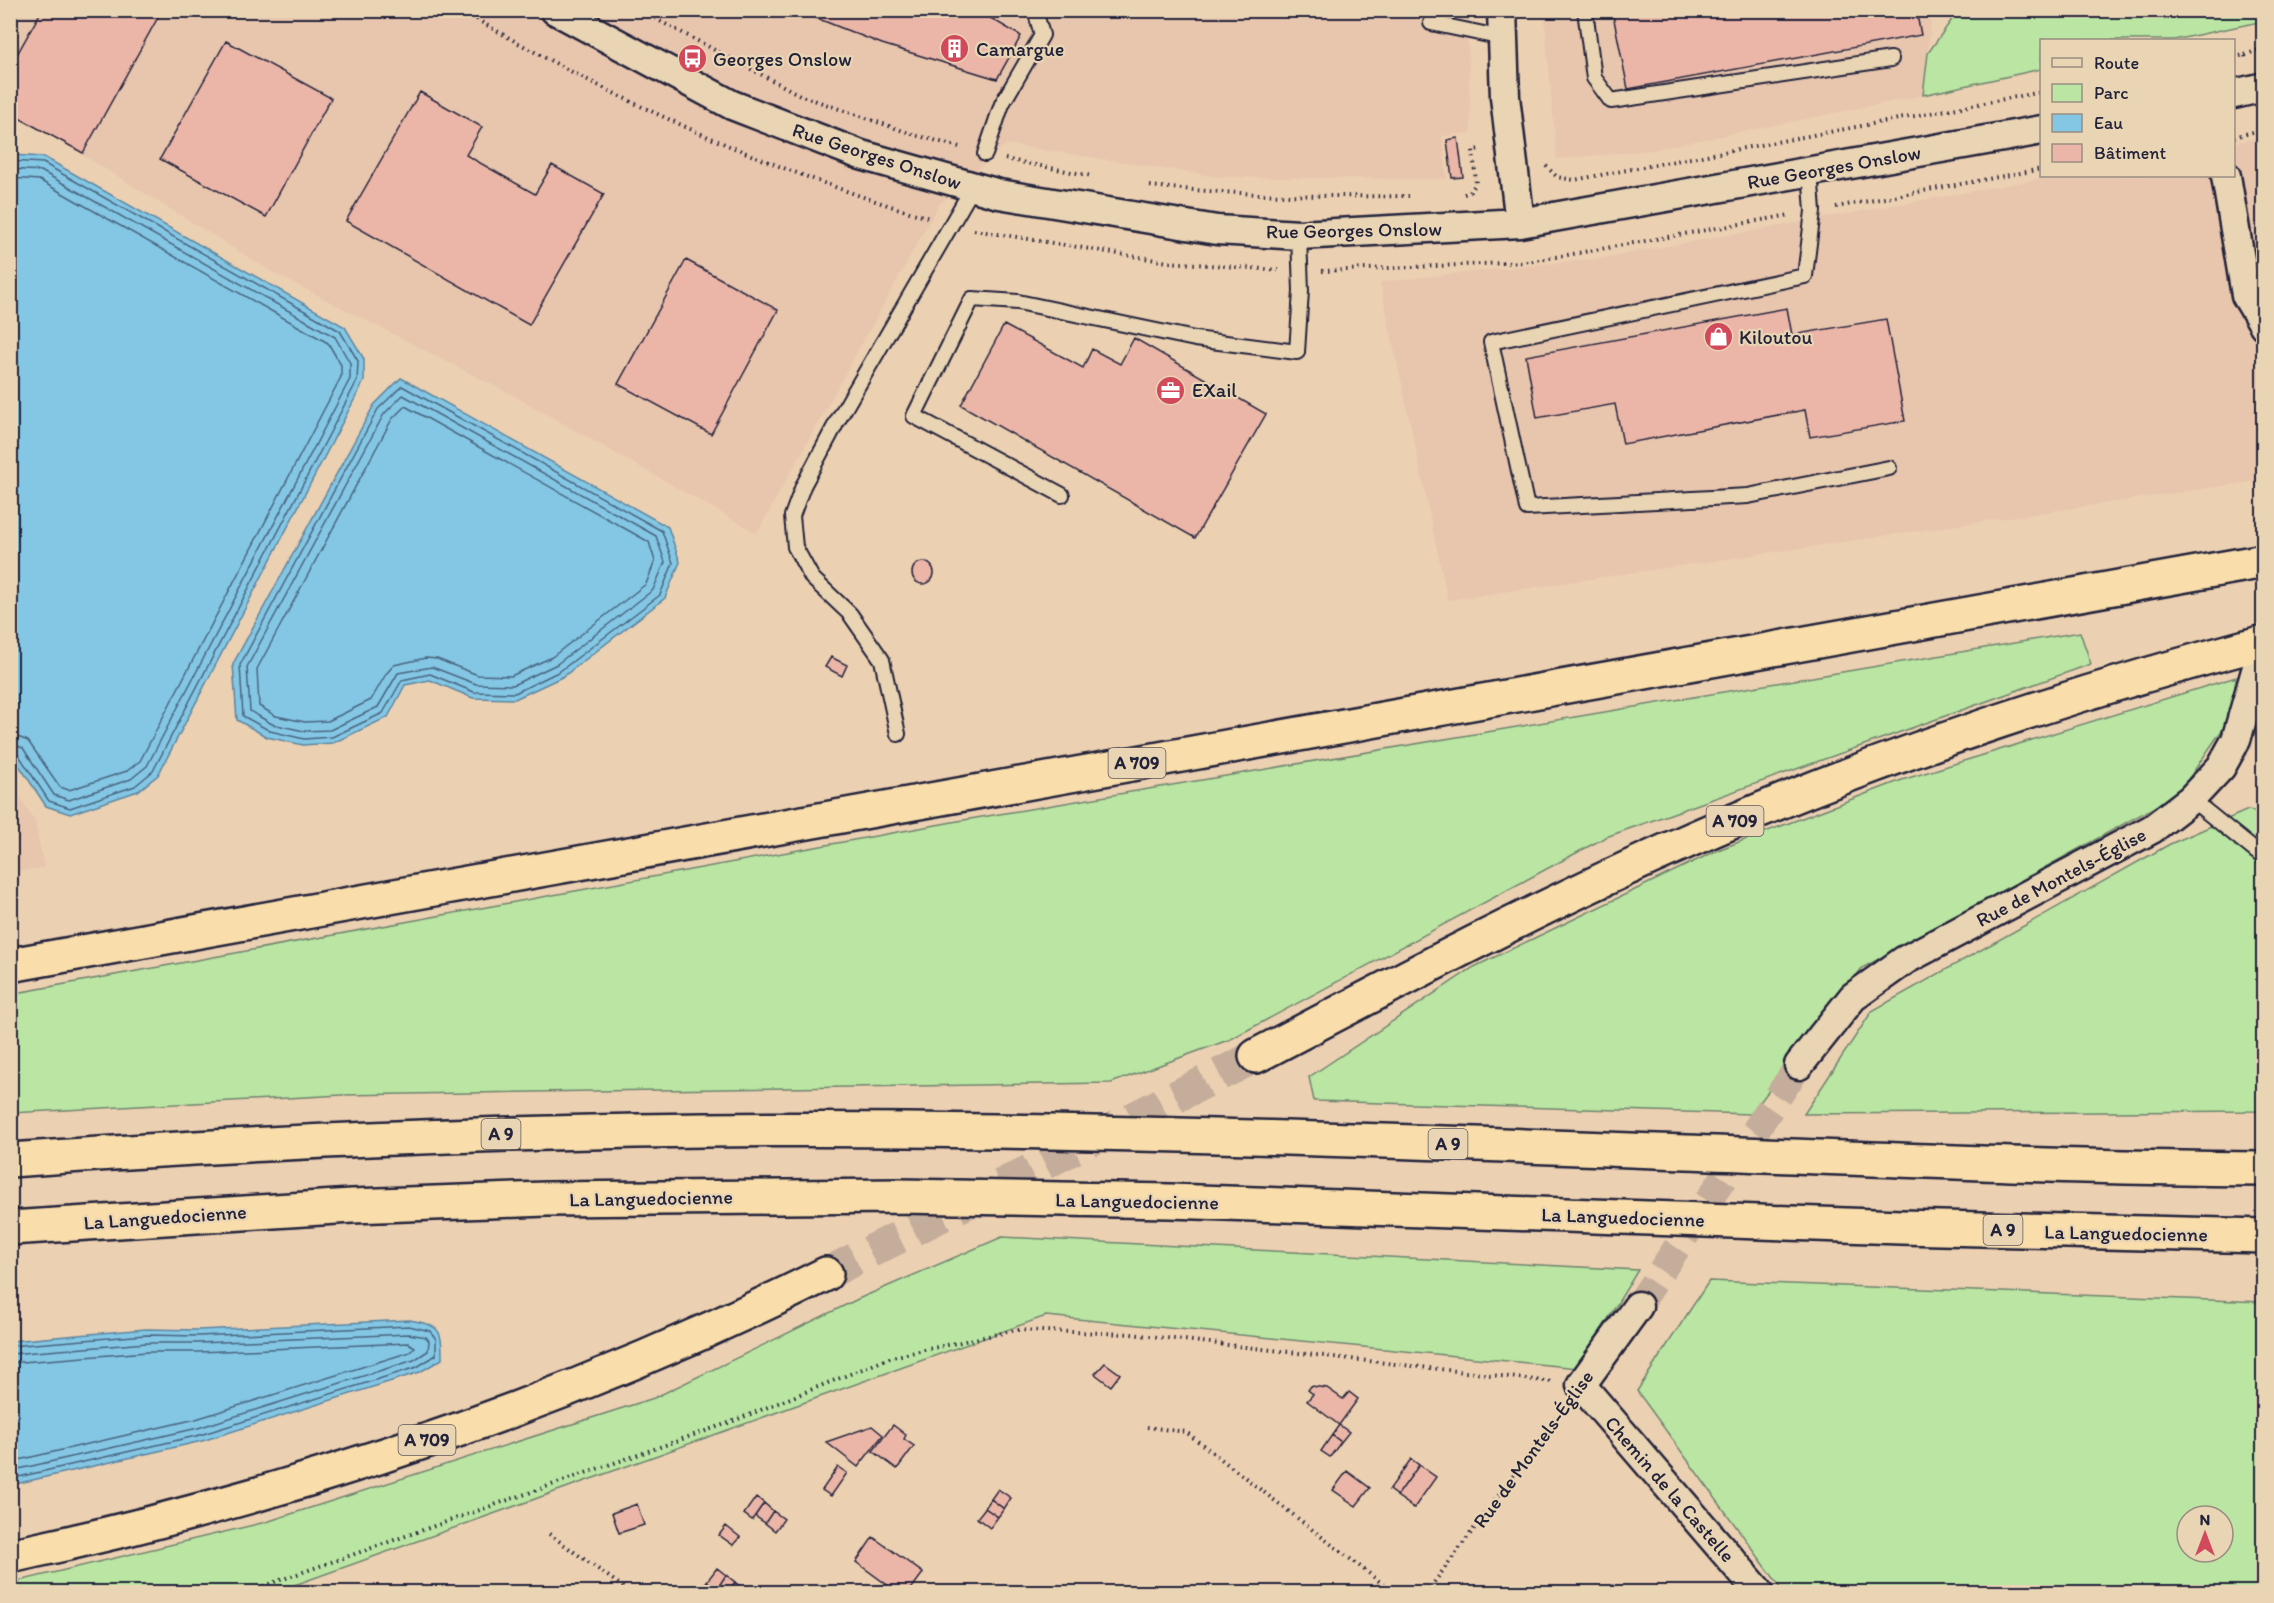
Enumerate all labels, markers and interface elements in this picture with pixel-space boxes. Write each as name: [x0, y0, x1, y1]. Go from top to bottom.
building icon: Camargue: [939, 33, 971, 65]
place label: Camargue: [976, 37, 1064, 61]
legend: [2040, 39, 2235, 177]
bus stop icon: Georges Onslow: [676, 43, 708, 75]
place label: Georges Onslow: [713, 47, 852, 71]
text: Route: [2094, 52, 2139, 74]
text: Parc: [2094, 82, 2128, 104]
text: Eau: [2094, 112, 2123, 134]
street label: Rue Georges Onslow: [790, 117, 964, 195]
street label: Rue Georges Onslow: [1745, 140, 1923, 194]
text: Bâtiment: [2094, 142, 2167, 164]
street label: Rue Georges Onslow: [1266, 216, 1442, 244]
shop icon: Kiloutou: [1702, 321, 1734, 353]
place label: Kiloutou: [1739, 325, 1813, 349]
office icon: EXail: [1155, 374, 1187, 406]
place label: EXail: [1192, 378, 1237, 402]
road number: A 709: [1108, 748, 1166, 778]
road number: A 709: [1706, 806, 1764, 836]
street label: Rue de Montels-Église: [1972, 822, 2150, 932]
road number: A 9: [482, 1119, 520, 1149]
road number: A 9: [1428, 1129, 1468, 1159]
street label: La Languedocienne: [569, 1185, 733, 1211]
street label: La Languedocienne: [1055, 1188, 1219, 1214]
street label: La Languedocienne: [83, 1199, 247, 1235]
street label: La Languedocienne: [1541, 1202, 1705, 1232]
road number: A 9: [1984, 1215, 2022, 1245]
street label: La Languedocienne: [2044, 1220, 2208, 1246]
street label: Rue de Montels-Église: [1468, 1365, 1598, 1533]
street label: Chemin de la Castelle: [1600, 1411, 1740, 1567]
road number: A 709: [398, 1425, 456, 1455]
north arrow: [2175, 1504, 2235, 1564]
text: N: [2200, 1510, 2210, 1529]

